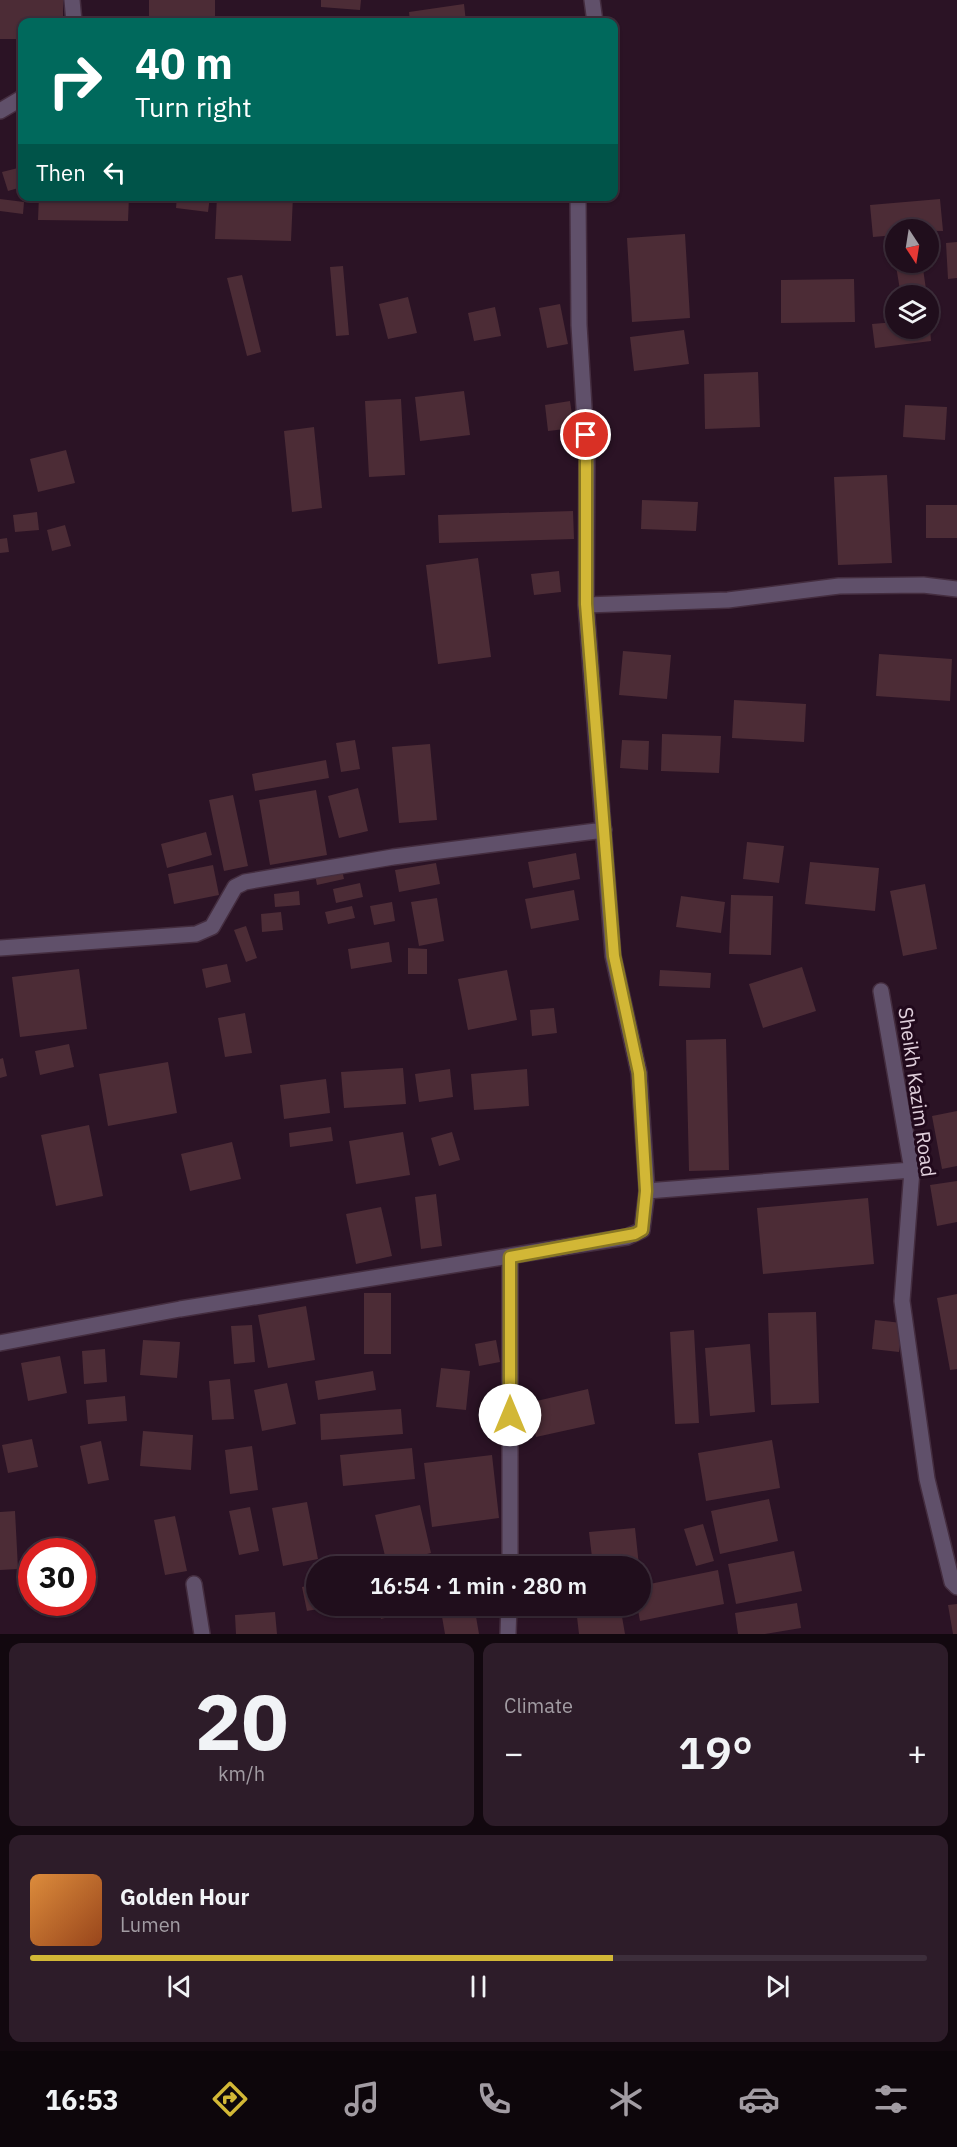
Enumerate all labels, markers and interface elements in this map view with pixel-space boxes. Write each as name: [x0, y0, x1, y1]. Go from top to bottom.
text: 40 m: [135, 36, 233, 91]
icon: right: [36, 42, 114, 120]
text: Turn right: [135, 89, 252, 124]
icon: left: [98, 156, 131, 189]
text: Then: [36, 158, 86, 187]
north arrow: [885, 219, 939, 273]
map controls: [885, 219, 939, 339]
button: layers: [885, 285, 939, 339]
pin: [560, 409, 611, 460]
icon: arrive: [569, 418, 602, 451]
street label: Sheikh Kazim Road: [892, 1005, 943, 1179]
position arrow: [478, 1383, 542, 1447]
speed limit sign: 30: [18, 1538, 96, 1616]
text: 16:54 · 1 min · 280 m: [370, 1571, 587, 1600]
text: 20: [195, 1670, 288, 1771]
text: Climate: [504, 1692, 573, 1719]
text: 19°: [678, 1723, 753, 1781]
text: −: [504, 1731, 524, 1774]
text: +: [907, 1731, 927, 1774]
text: km/h: [218, 1760, 265, 1787]
text: Golden Hour: [120, 1882, 249, 1911]
text: Lumen: [120, 1911, 181, 1938]
icon: previous: [163, 1970, 196, 2003]
icon: pause: [462, 1970, 495, 2003]
icon: next: [761, 1970, 794, 2003]
icon: directions: [209, 2078, 251, 2120]
icon: music: [341, 2078, 383, 2120]
icon: phone: [473, 2078, 515, 2120]
icon: climate: [605, 2078, 647, 2120]
icon: car: [738, 2078, 780, 2120]
icon: filters: [870, 2078, 912, 2120]
text: 16:53: [45, 2082, 119, 2117]

